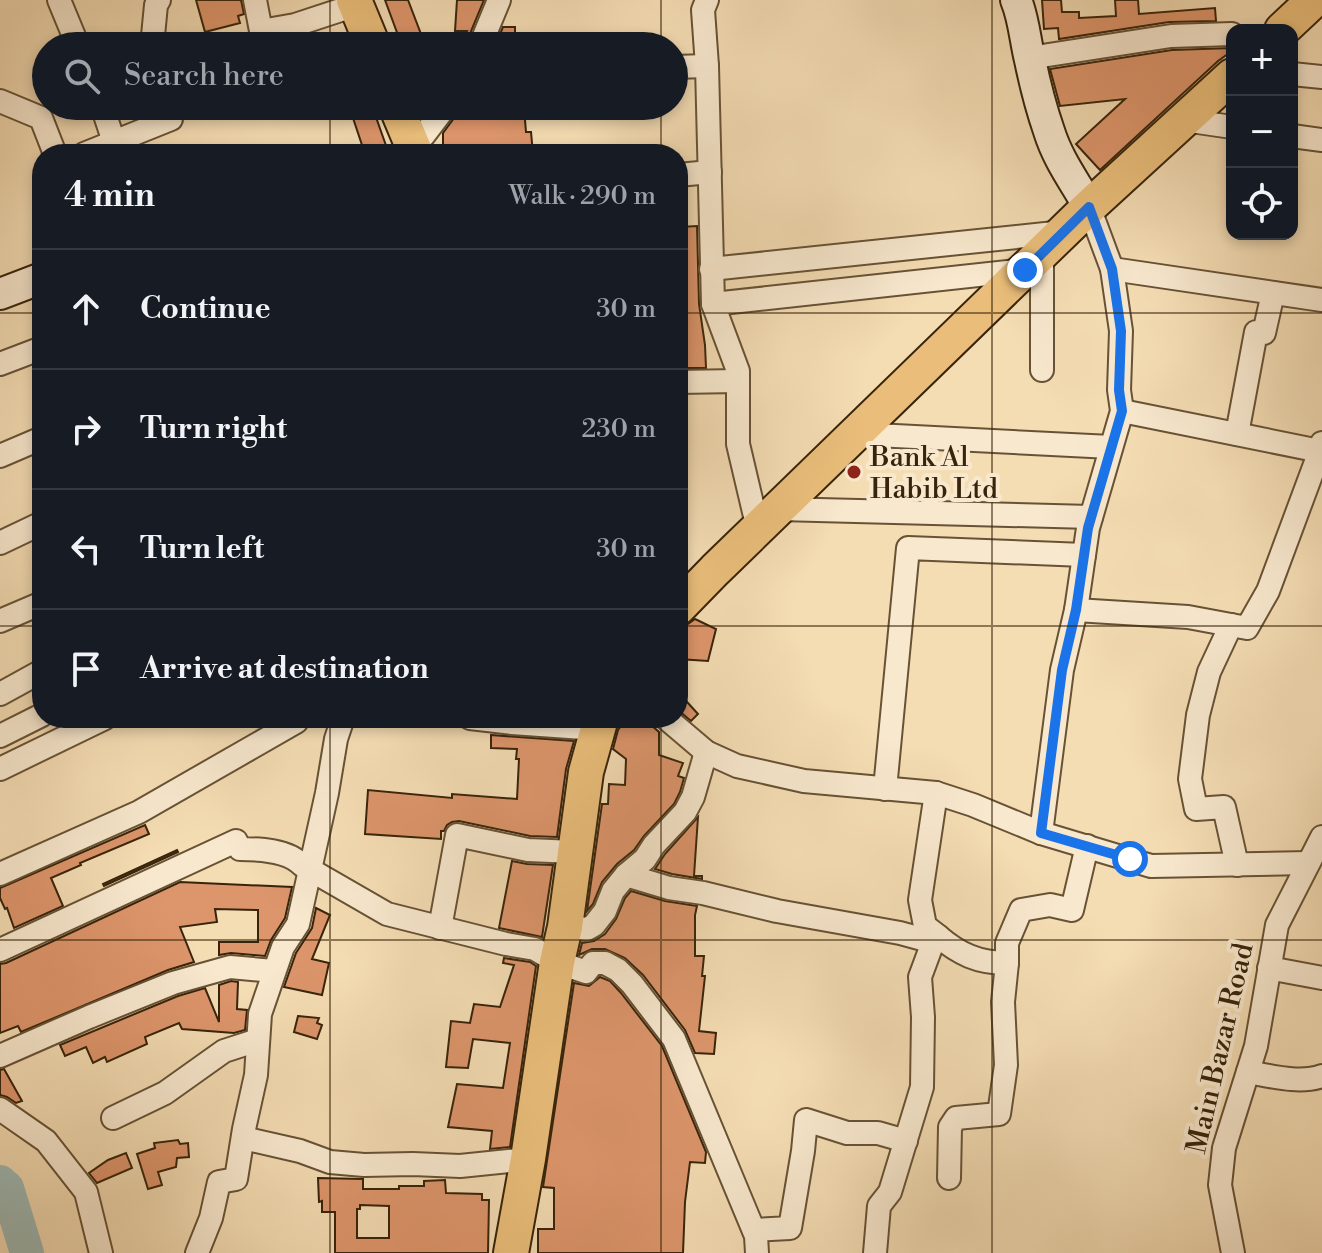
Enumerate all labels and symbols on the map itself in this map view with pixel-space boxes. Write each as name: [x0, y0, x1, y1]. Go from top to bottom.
route end: [1007, 252, 1043, 288]
place label: Bank Al Habib Ltd: [869, 440, 998, 507]
marker: Bank Al Habib Ltd: [845, 463, 863, 481]
route start: [1112, 841, 1148, 877]
street label: Main Bazar Road: [1179, 940, 1262, 1157]

